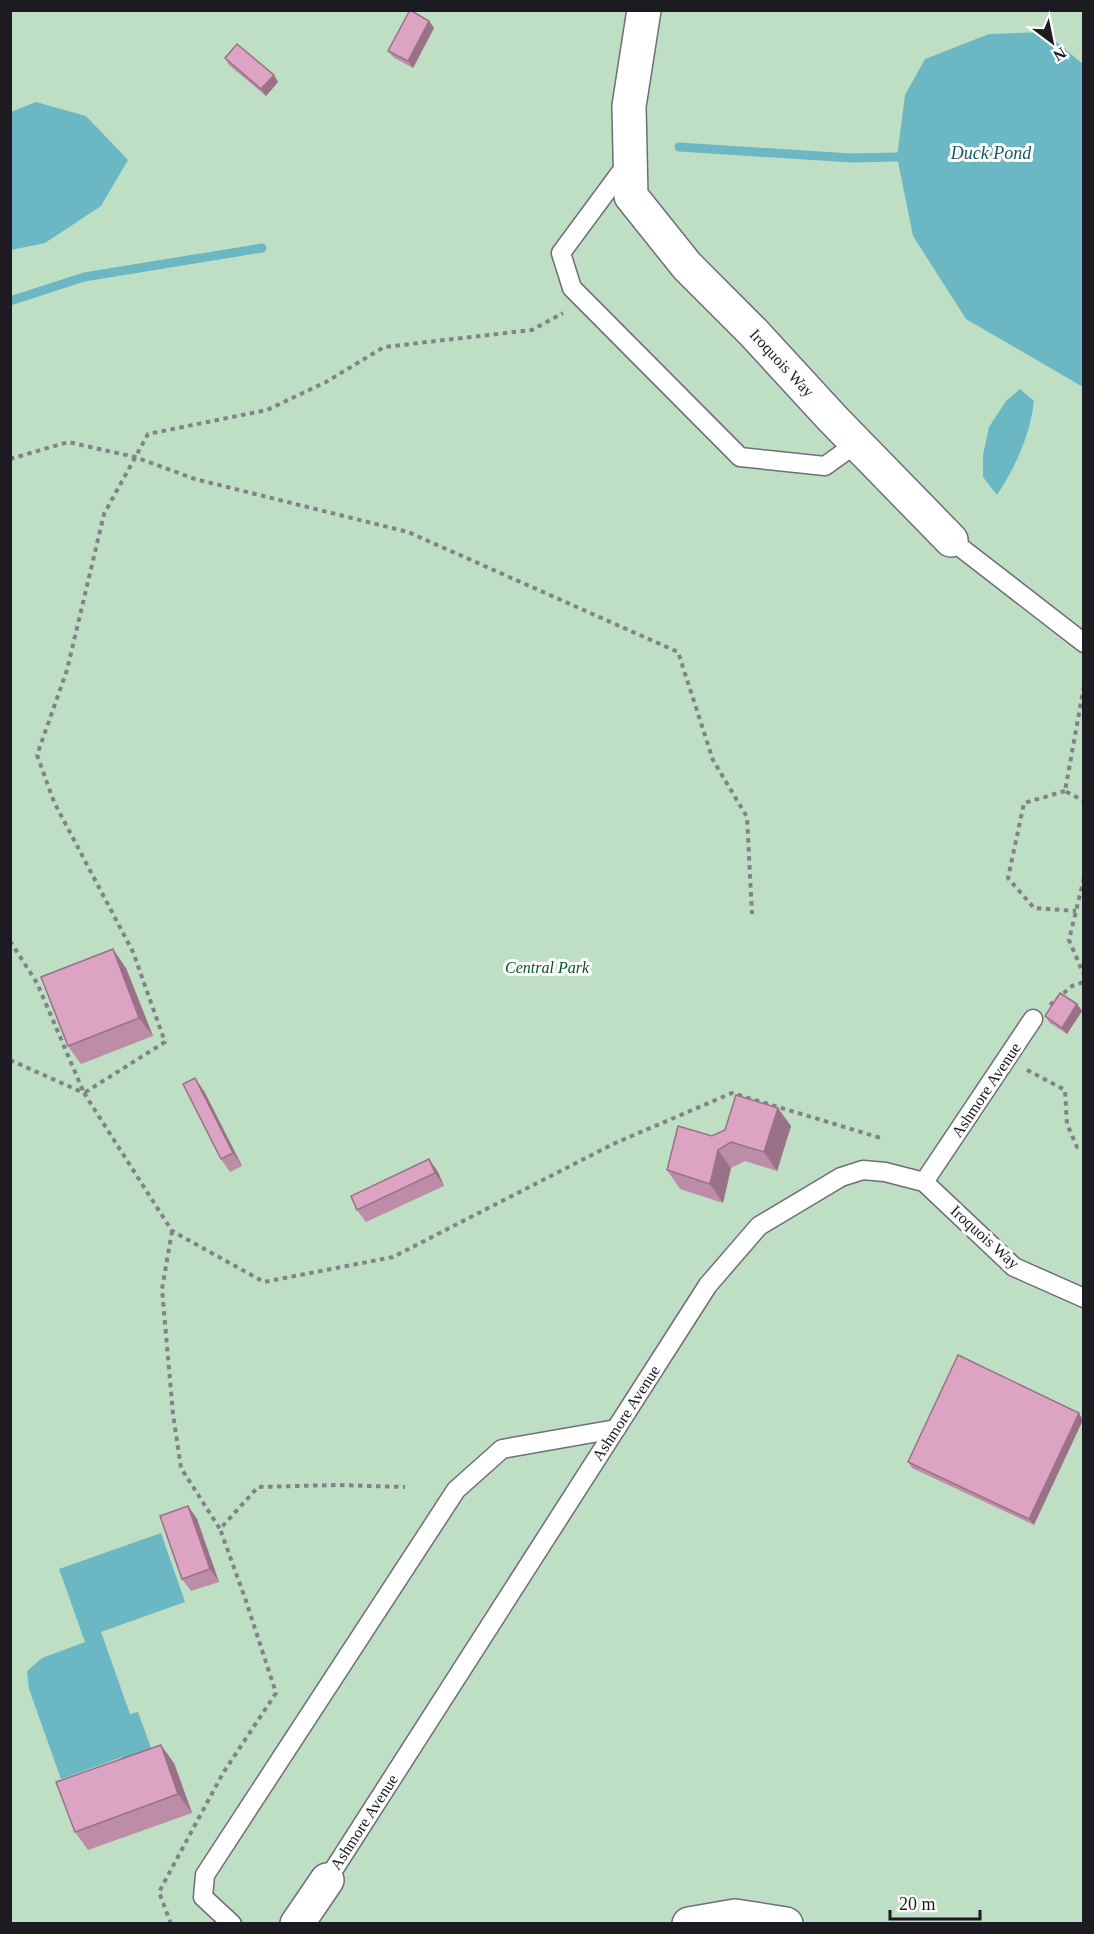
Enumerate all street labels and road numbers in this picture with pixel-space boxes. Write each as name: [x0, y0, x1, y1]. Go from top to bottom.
street label: Iroquois Way: [746, 326, 818, 401]
street label: Ashmore Avenue: [948, 1040, 1024, 1140]
street label: Iroquois Way: [947, 1202, 1023, 1273]
street label: Ashmore Avenue: [589, 1362, 663, 1464]
street label: Ashmore Avenue: [327, 1771, 401, 1873]

